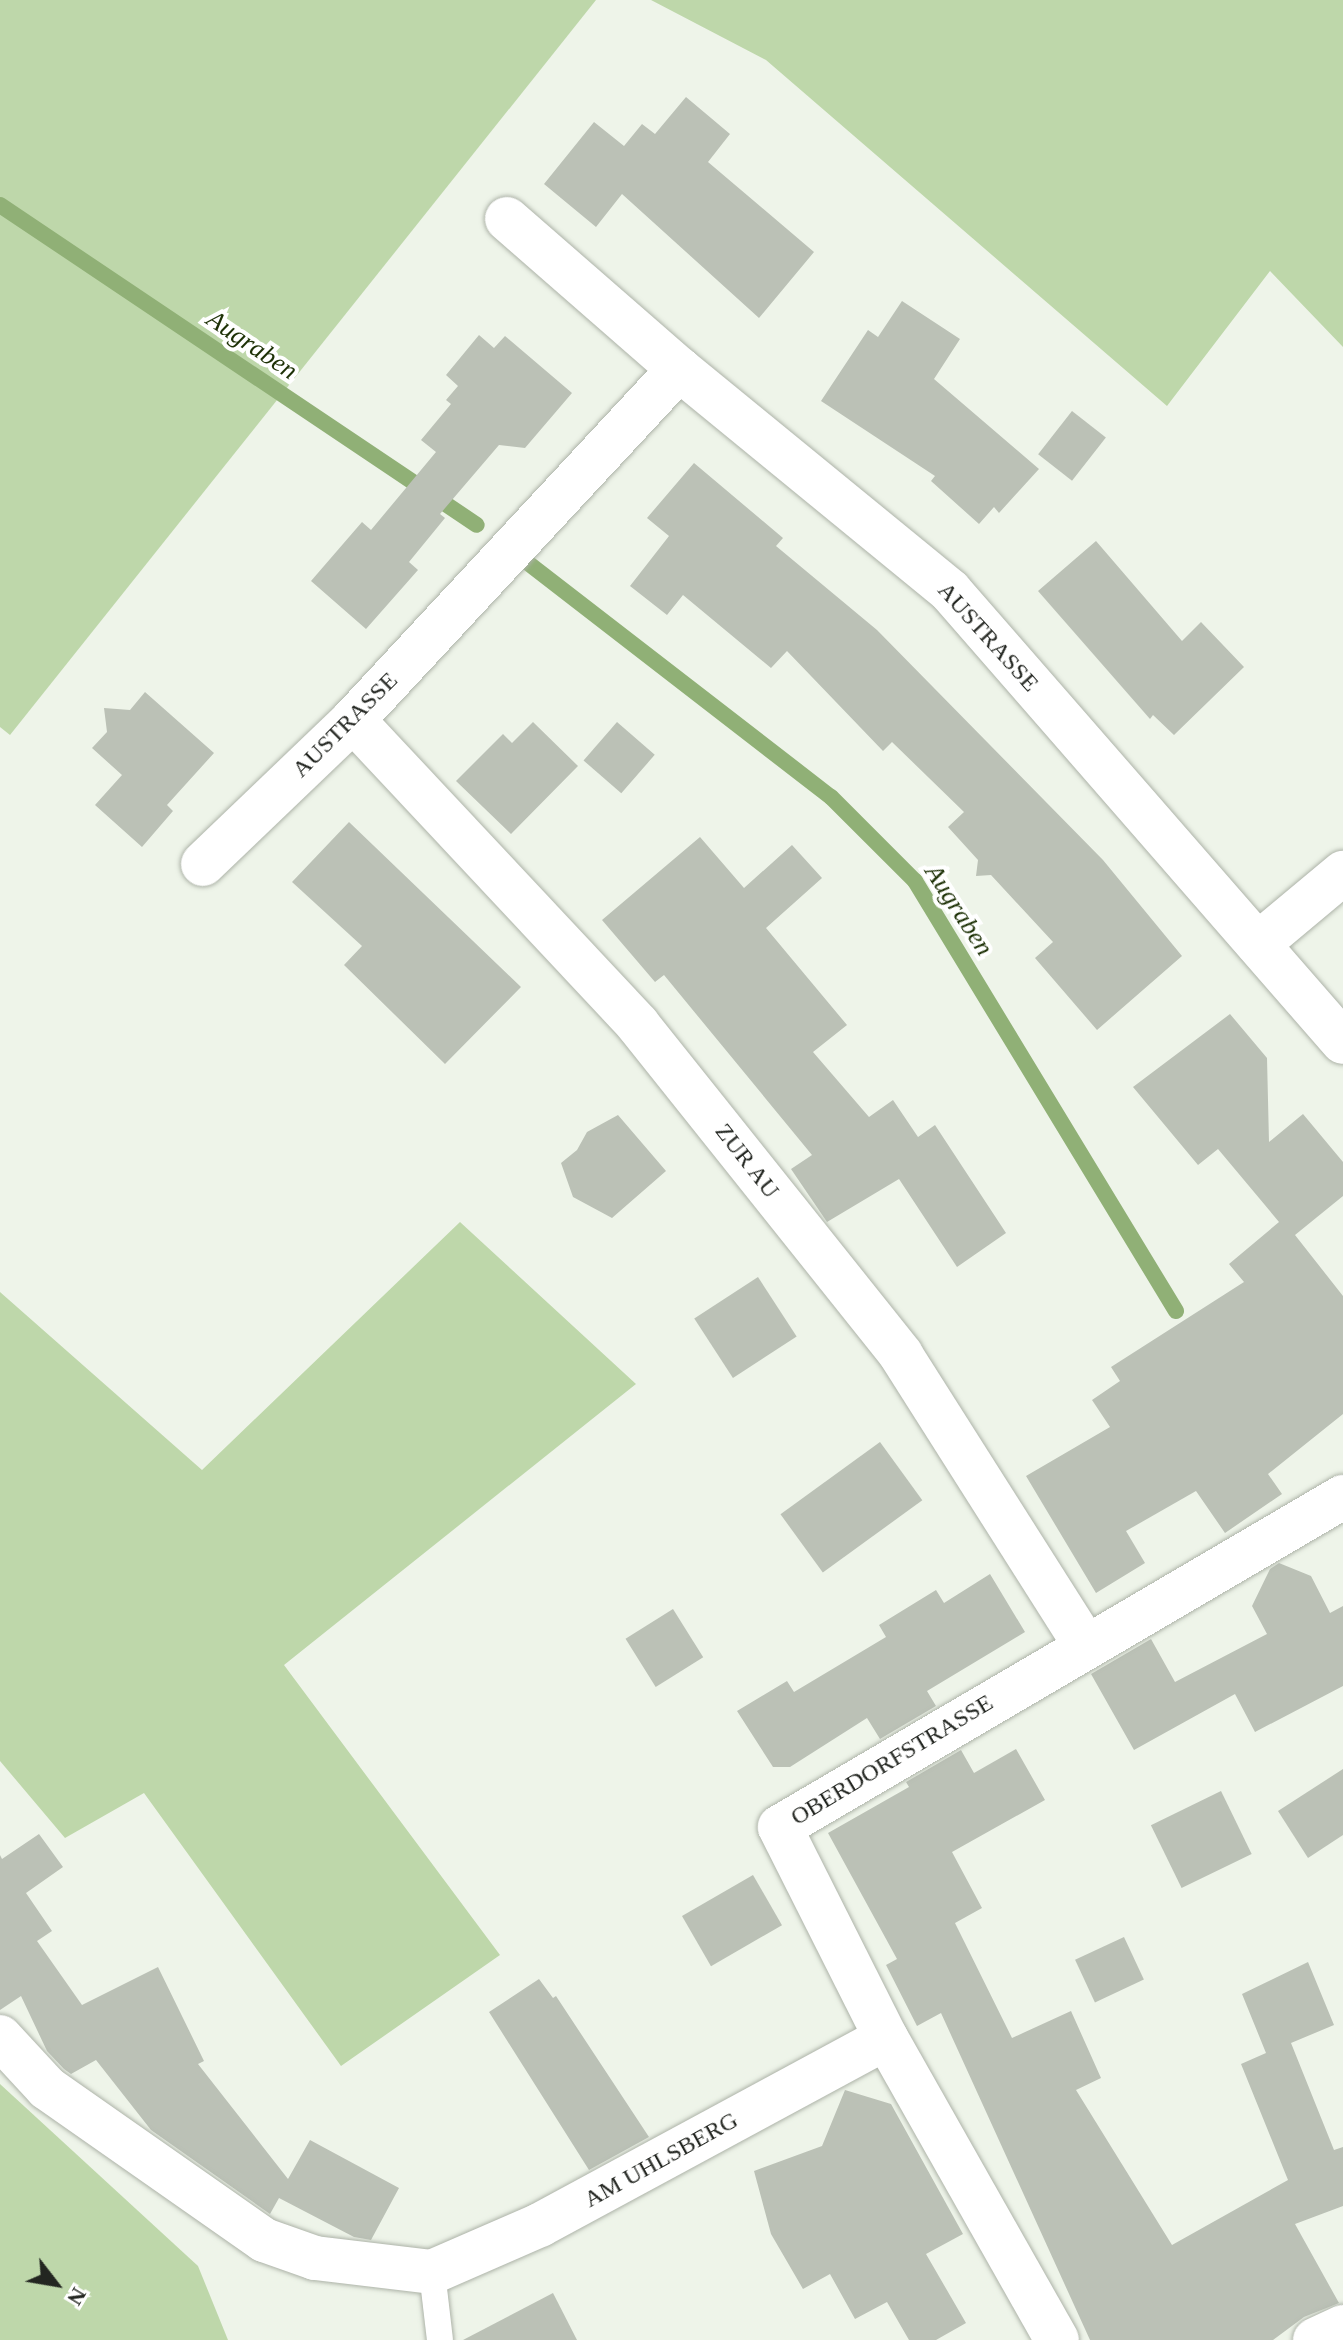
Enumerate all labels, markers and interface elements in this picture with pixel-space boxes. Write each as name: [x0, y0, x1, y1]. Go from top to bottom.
water label: Augraben: [201, 303, 303, 387]
street label: AUSTRASSE: [931, 576, 1045, 698]
street label: AUSTRASSE: [286, 666, 404, 784]
water label: Augraben: [918, 859, 1000, 961]
street label: ZUR AU: [708, 1117, 786, 1205]
street label: OBERDORFSTRASSE: [786, 1688, 998, 1832]
street label: AM UHLSBERG: [579, 2106, 743, 2214]
north arrow: [16, 2244, 96, 2324]
text: N: [62, 2283, 92, 2310]

